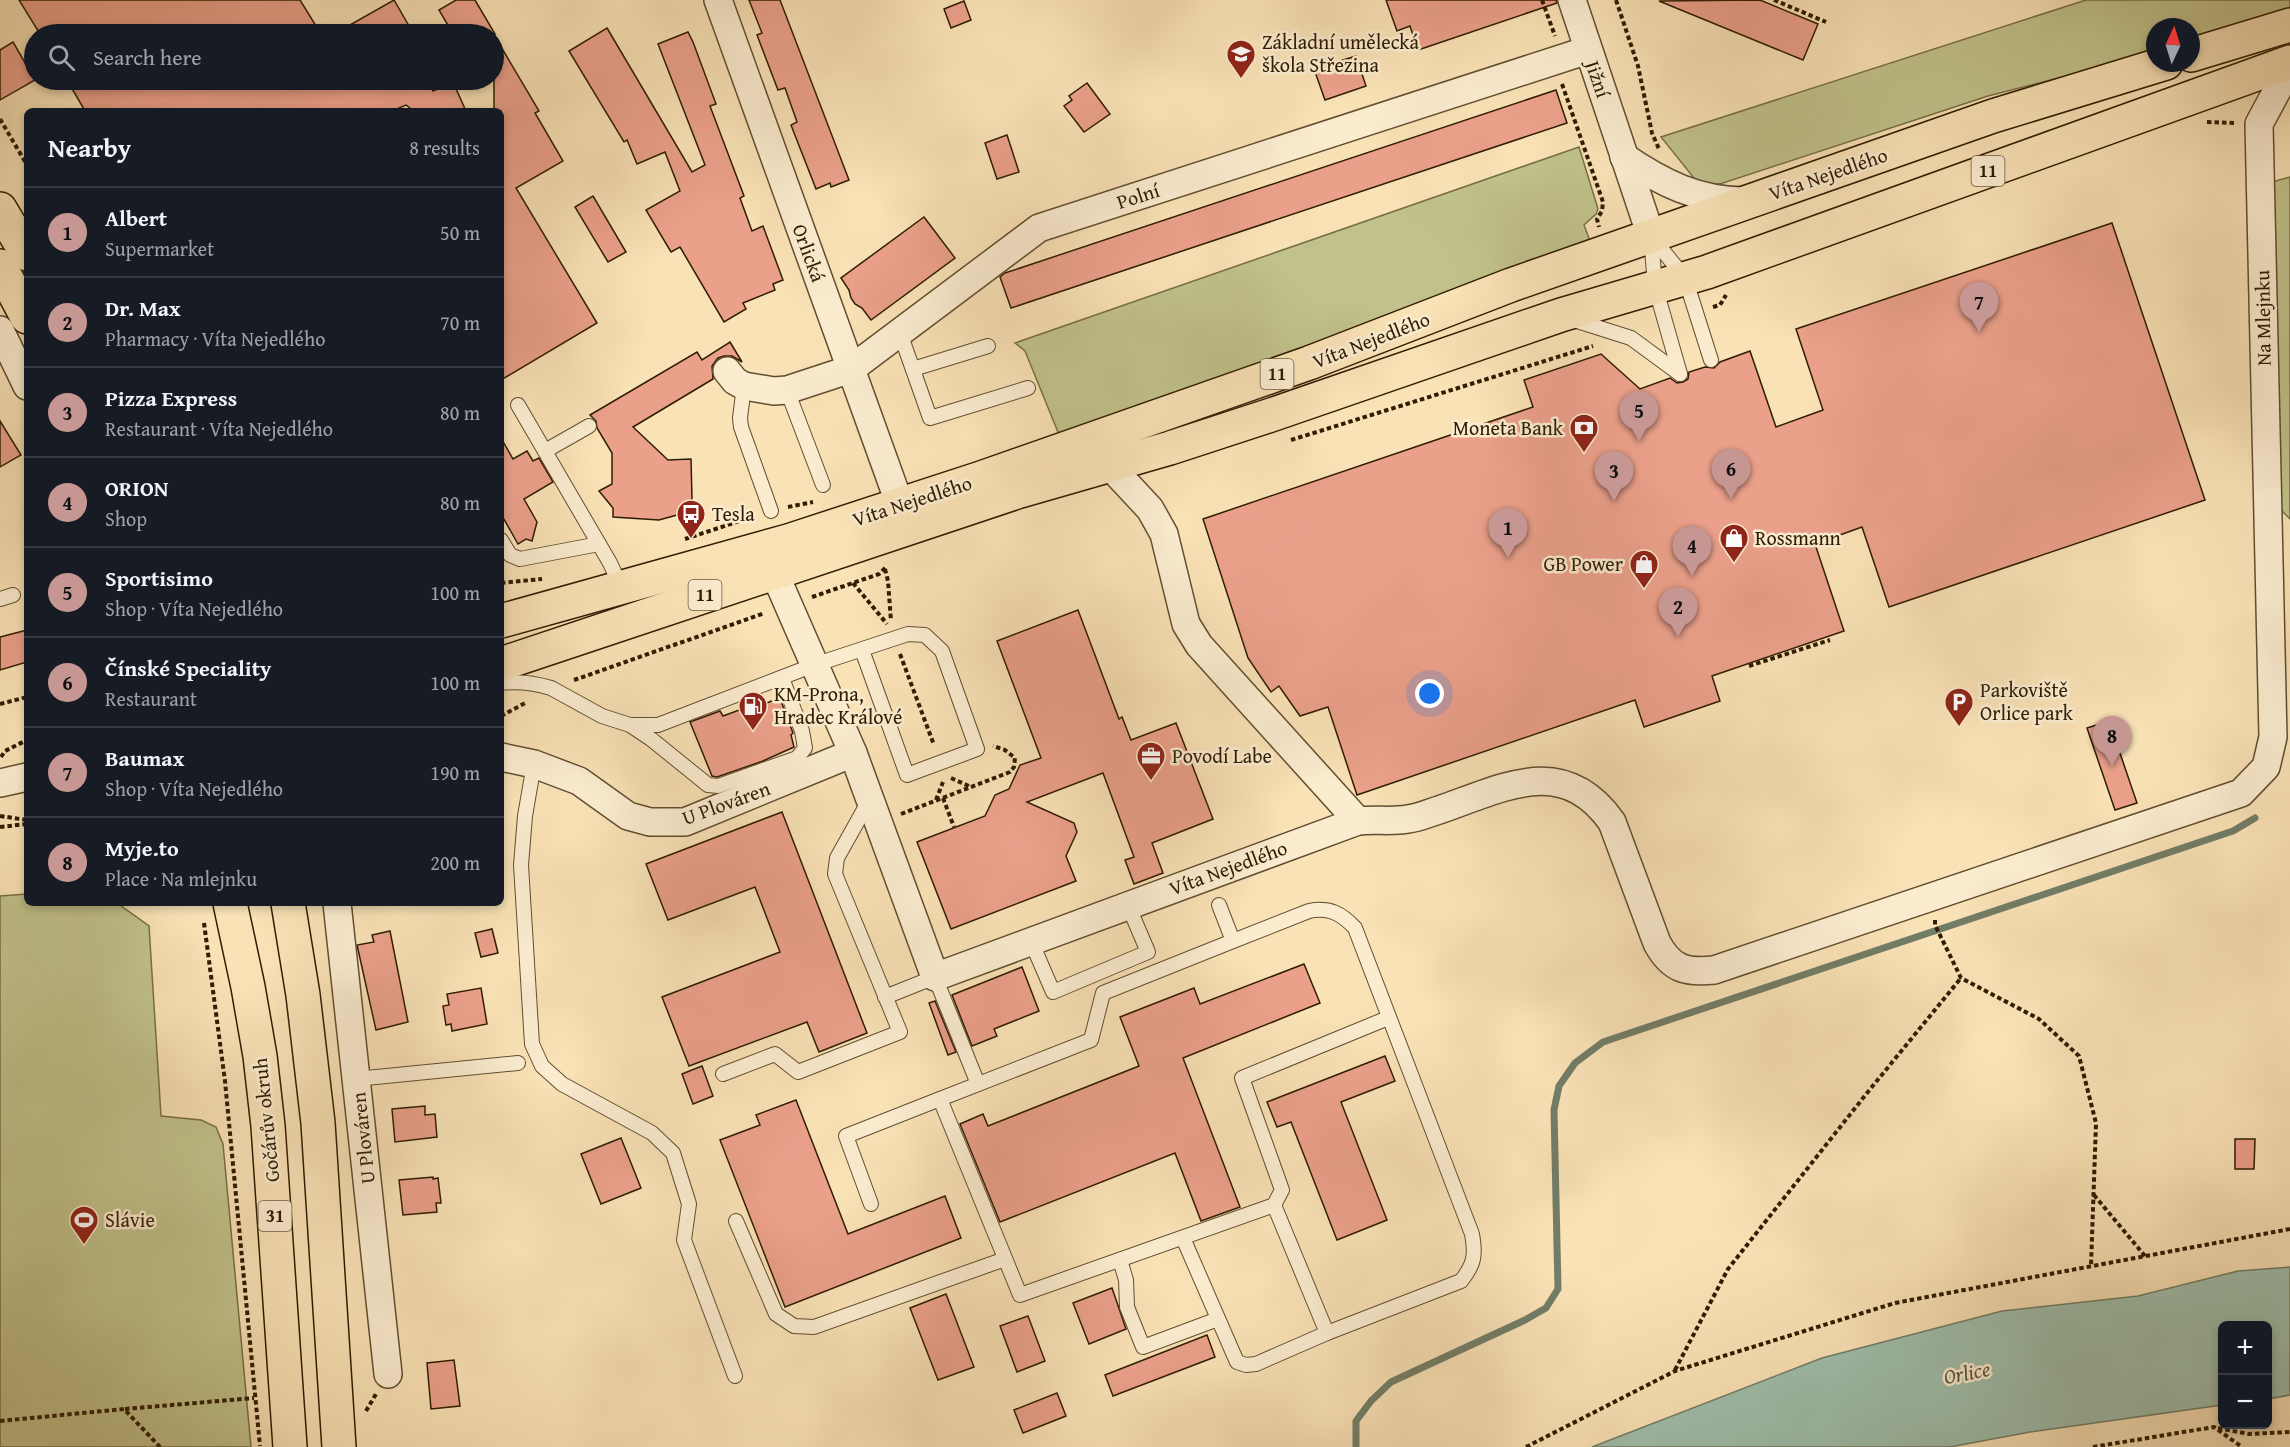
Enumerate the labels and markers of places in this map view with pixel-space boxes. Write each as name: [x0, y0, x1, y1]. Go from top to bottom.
place label: Základní umělecká škola Střezina: [1262, 27, 1419, 79]
school or university icon: Základní umělecká škola Střezina: [1225, 38, 1257, 80]
pin: 7: [1960, 282, 1998, 332]
pin: 5: [1620, 392, 1658, 441]
bank icon: Moneta Bank: [1568, 412, 1600, 454]
place label: Moneta Bank: [1453, 413, 1564, 442]
pin: 6: [1712, 450, 1750, 499]
pin: 3: [1594, 452, 1634, 501]
bus stop icon: Tesla: [675, 498, 707, 540]
place label: Tesla: [712, 499, 755, 528]
pin: 1: [1488, 508, 1528, 558]
shop icon: Rossmann: [1718, 522, 1750, 564]
place label: Rossmann: [1755, 523, 1841, 552]
pin: 4: [1672, 526, 1712, 576]
shop icon: GB Power: [1628, 548, 1660, 590]
place label: GB Power: [1543, 549, 1623, 578]
pin: 2: [1658, 588, 1698, 637]
place label: Parkoviště Orlice park: [1980, 675, 2074, 727]
place label: KM-Prona, Hradec Králové: [774, 679, 902, 731]
parking icon: Parkoviště Orlice park: [1943, 686, 1975, 728]
fuel station icon: KM-Prona, Hradec Králové: [737, 690, 769, 732]
pin: 8: [2092, 716, 2132, 766]
office icon: Povodí Labe: [1135, 740, 1167, 782]
place label: Povodí Labe: [1172, 741, 1272, 770]
sports icon: Slávie: [68, 1204, 100, 1246]
place label: Slávie: [105, 1205, 155, 1234]

